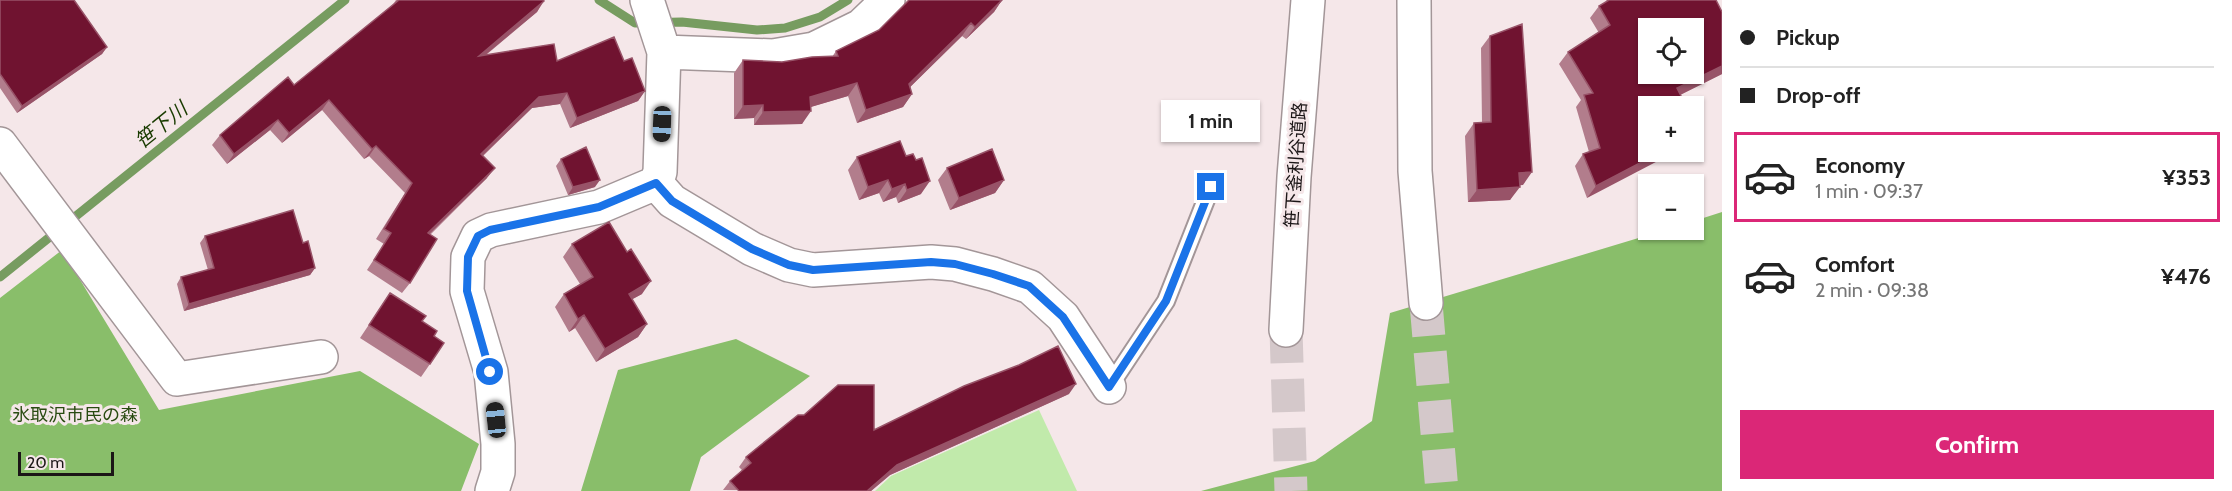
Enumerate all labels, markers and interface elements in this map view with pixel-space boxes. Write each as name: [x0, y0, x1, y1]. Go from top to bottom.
map controls: [1638, 18, 1704, 240]
button: locate: [1638, 18, 1704, 84]
text: Pickup: [1776, 24, 1840, 51]
text: Drop-off: [1776, 82, 1860, 109]
water label: 笹下川: [130, 96, 193, 153]
button: +: [1638, 96, 1704, 162]
callout: 1 min: [1162, 100, 1260, 142]
street label: 笹下釜利谷道路: [1281, 101, 1311, 229]
car: [652, 106, 672, 142]
text: 1 min: [1188, 109, 1233, 133]
icon: car: [1743, 150, 1797, 204]
text: Economy: [1815, 152, 1905, 179]
text: ¥353: [2162, 164, 2211, 191]
route end: [1197, 173, 1224, 200]
button: −: [1638, 174, 1704, 240]
text: 1 min · 09:37: [1815, 179, 1923, 203]
icon: car: [1743, 249, 1797, 303]
text: Comfort: [1815, 251, 1894, 278]
text: ¥476: [2161, 263, 2211, 290]
text: 2 min · 09:38: [1815, 278, 1929, 302]
route start: [476, 358, 503, 385]
car: [485, 401, 507, 439]
park label: 氷取沢市民の森: [12, 404, 138, 426]
button: Confirm: [1740, 410, 2214, 479]
scale bar: [18, 449, 114, 476]
text: 20 m: [27, 453, 64, 472]

